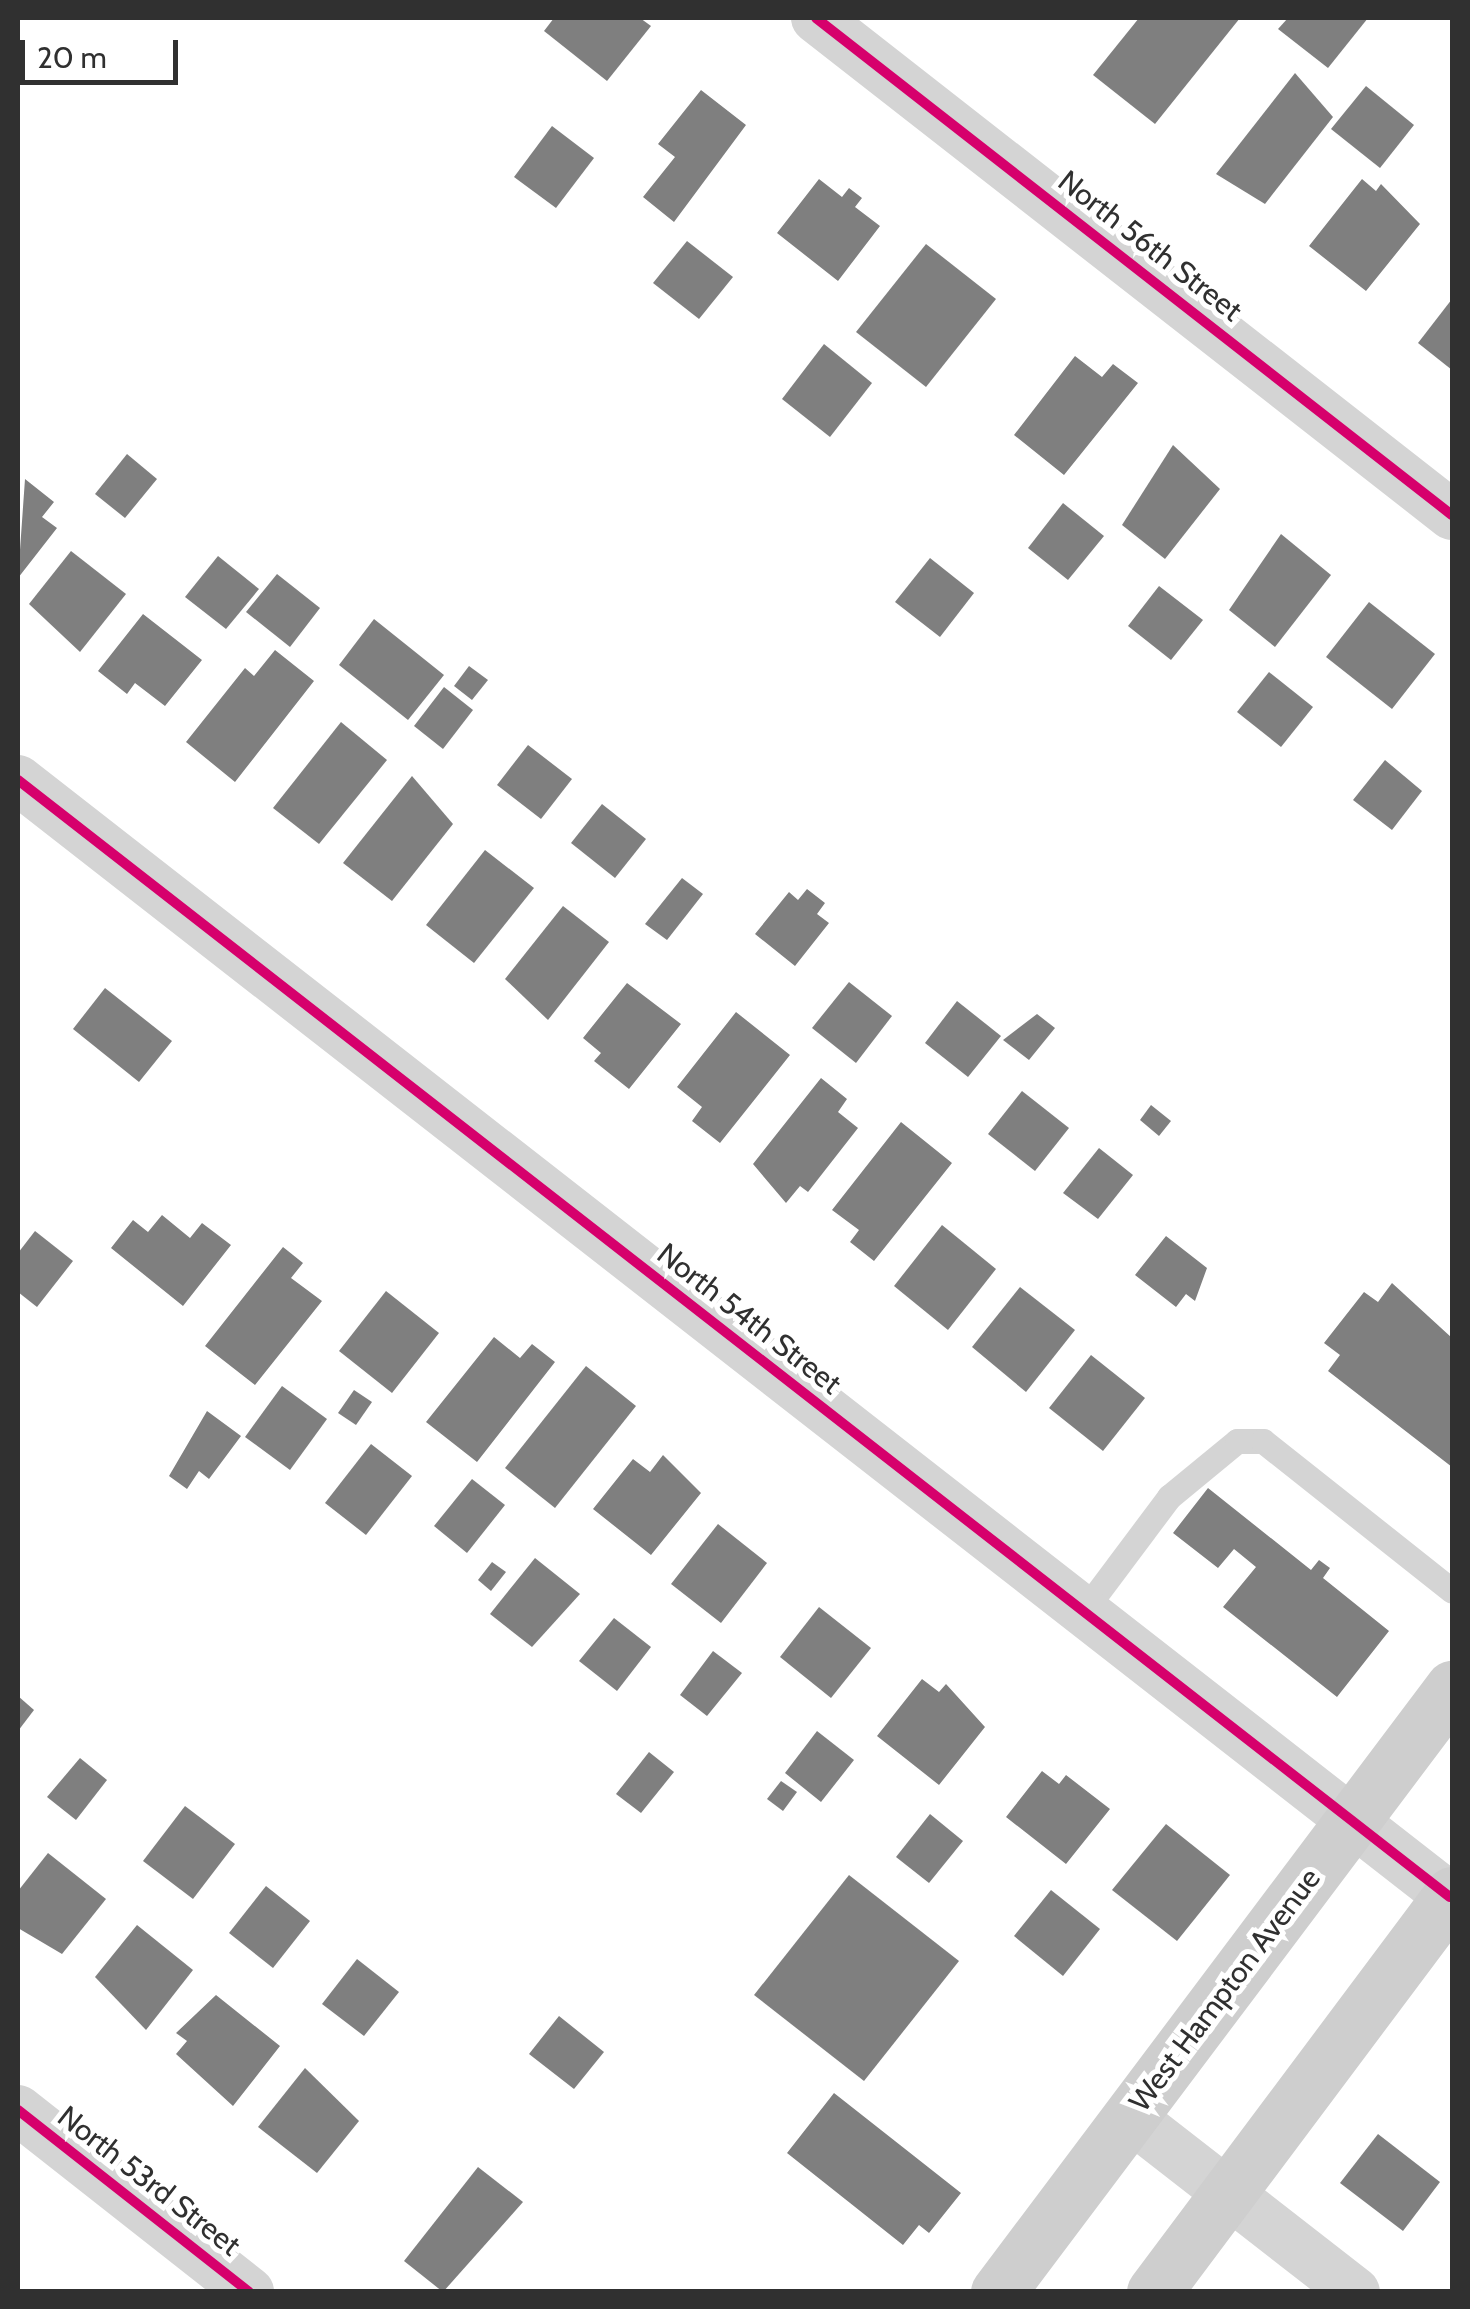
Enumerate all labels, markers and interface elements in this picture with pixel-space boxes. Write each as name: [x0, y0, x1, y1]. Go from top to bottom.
scale bar: [25, 20, 182, 82]
text: 20 m: [37, 39, 107, 76]
street label: North 56th Street: [1051, 163, 1249, 329]
street label: North 54th Street: [650, 1236, 848, 1402]
street label: West Hampton Avenue: [1122, 1861, 1328, 2119]
street label: North 53rd Street: [51, 2099, 247, 2263]

